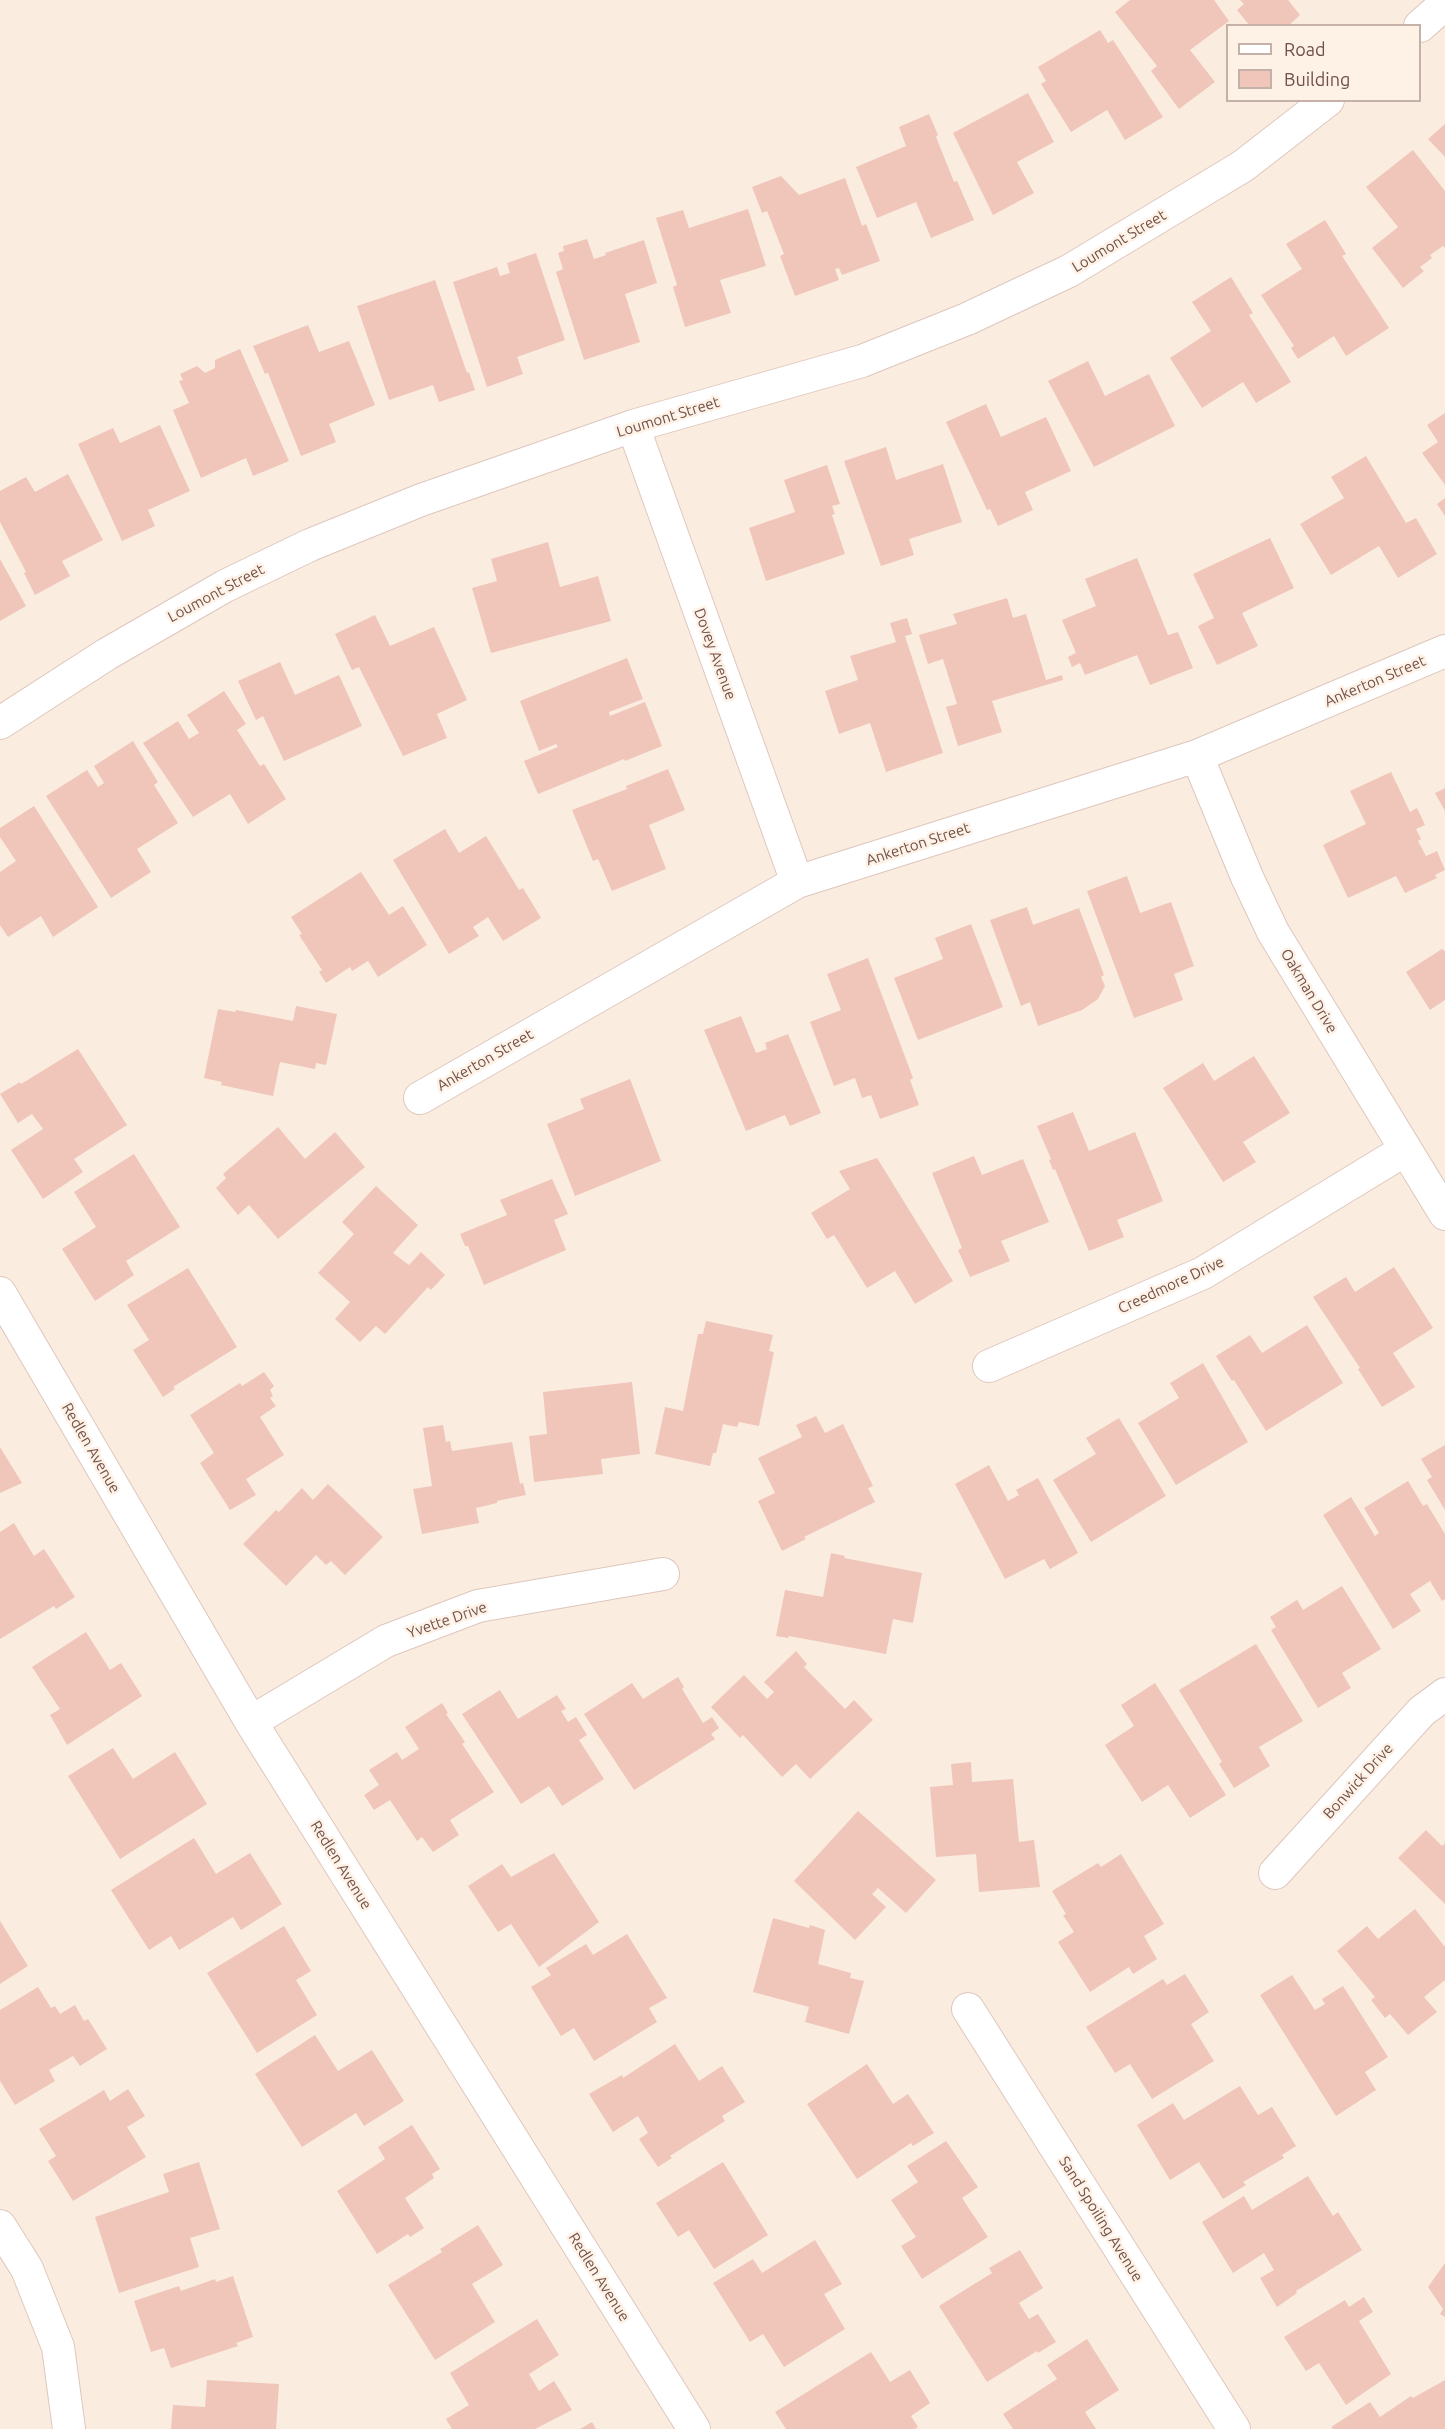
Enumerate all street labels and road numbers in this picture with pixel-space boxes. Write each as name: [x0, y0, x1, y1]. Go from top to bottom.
street label: Loumont Street: [1069, 206, 1169, 276]
street label: Loumont Street: [614, 393, 722, 441]
street label: Loumont Street: [165, 560, 267, 626]
street label: Dovey Avenue: [690, 606, 740, 702]
street label: Ankerton Street: [1322, 652, 1428, 710]
street label: Ankerton Street: [864, 819, 972, 869]
street label: Oakman Drive: [1277, 946, 1341, 1036]
street label: Ankerton Street: [434, 1025, 536, 1095]
street label: Creedmore Drive: [1115, 1253, 1227, 1317]
street label: Redlen Avenue: [58, 1400, 124, 1496]
street label: Yvette Drive: [405, 1598, 489, 1642]
street label: Bonwick Drive: [1319, 1739, 1397, 1823]
street label: Redlen Avenue: [307, 1817, 375, 1913]
street label: Sand Spoiling Avenue: [1055, 2153, 1147, 2285]
street label: Redlen Avenue: [565, 2229, 633, 2325]

